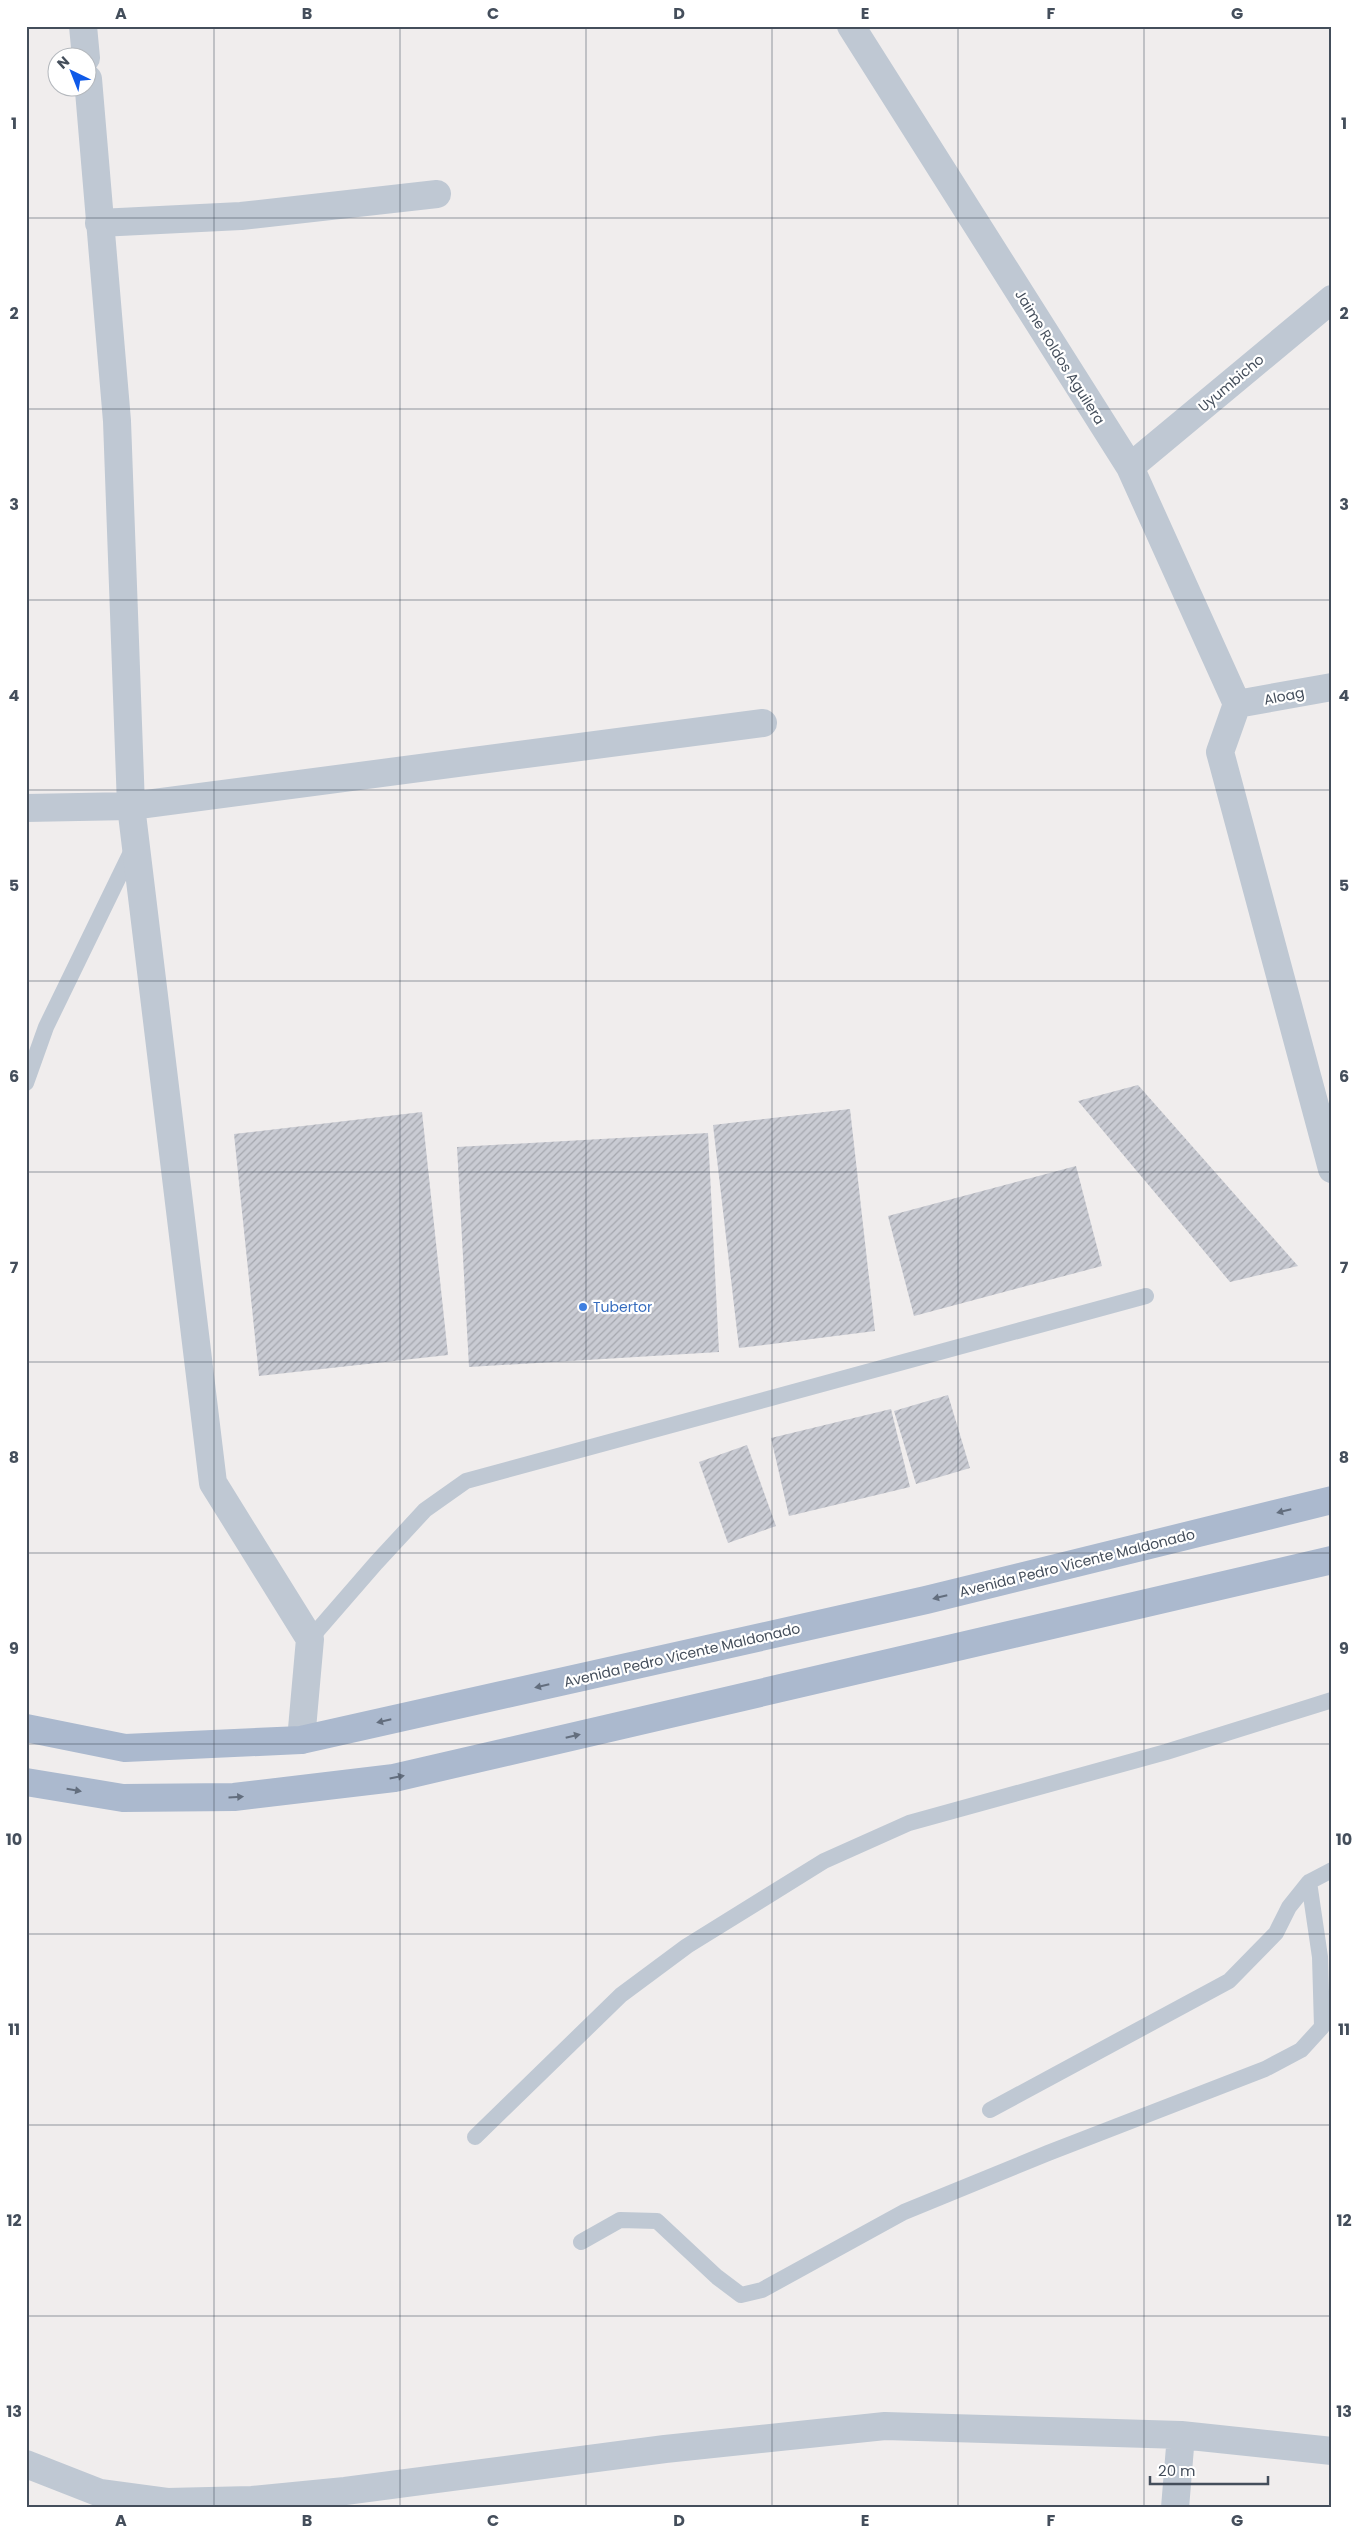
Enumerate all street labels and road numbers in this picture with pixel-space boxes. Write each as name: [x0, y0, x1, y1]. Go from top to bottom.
street label: Jaime Roldos Aguilera: [1010, 286, 1110, 428]
street label: Uyumbicho: [1194, 350, 1268, 416]
street label: Aloag: [1262, 682, 1306, 710]
street label: Avenida Pedro Vicente Maldonado: [957, 1524, 1197, 1602]
street label: Avenida Pedro Vicente Maldonado: [562, 1618, 802, 1692]

